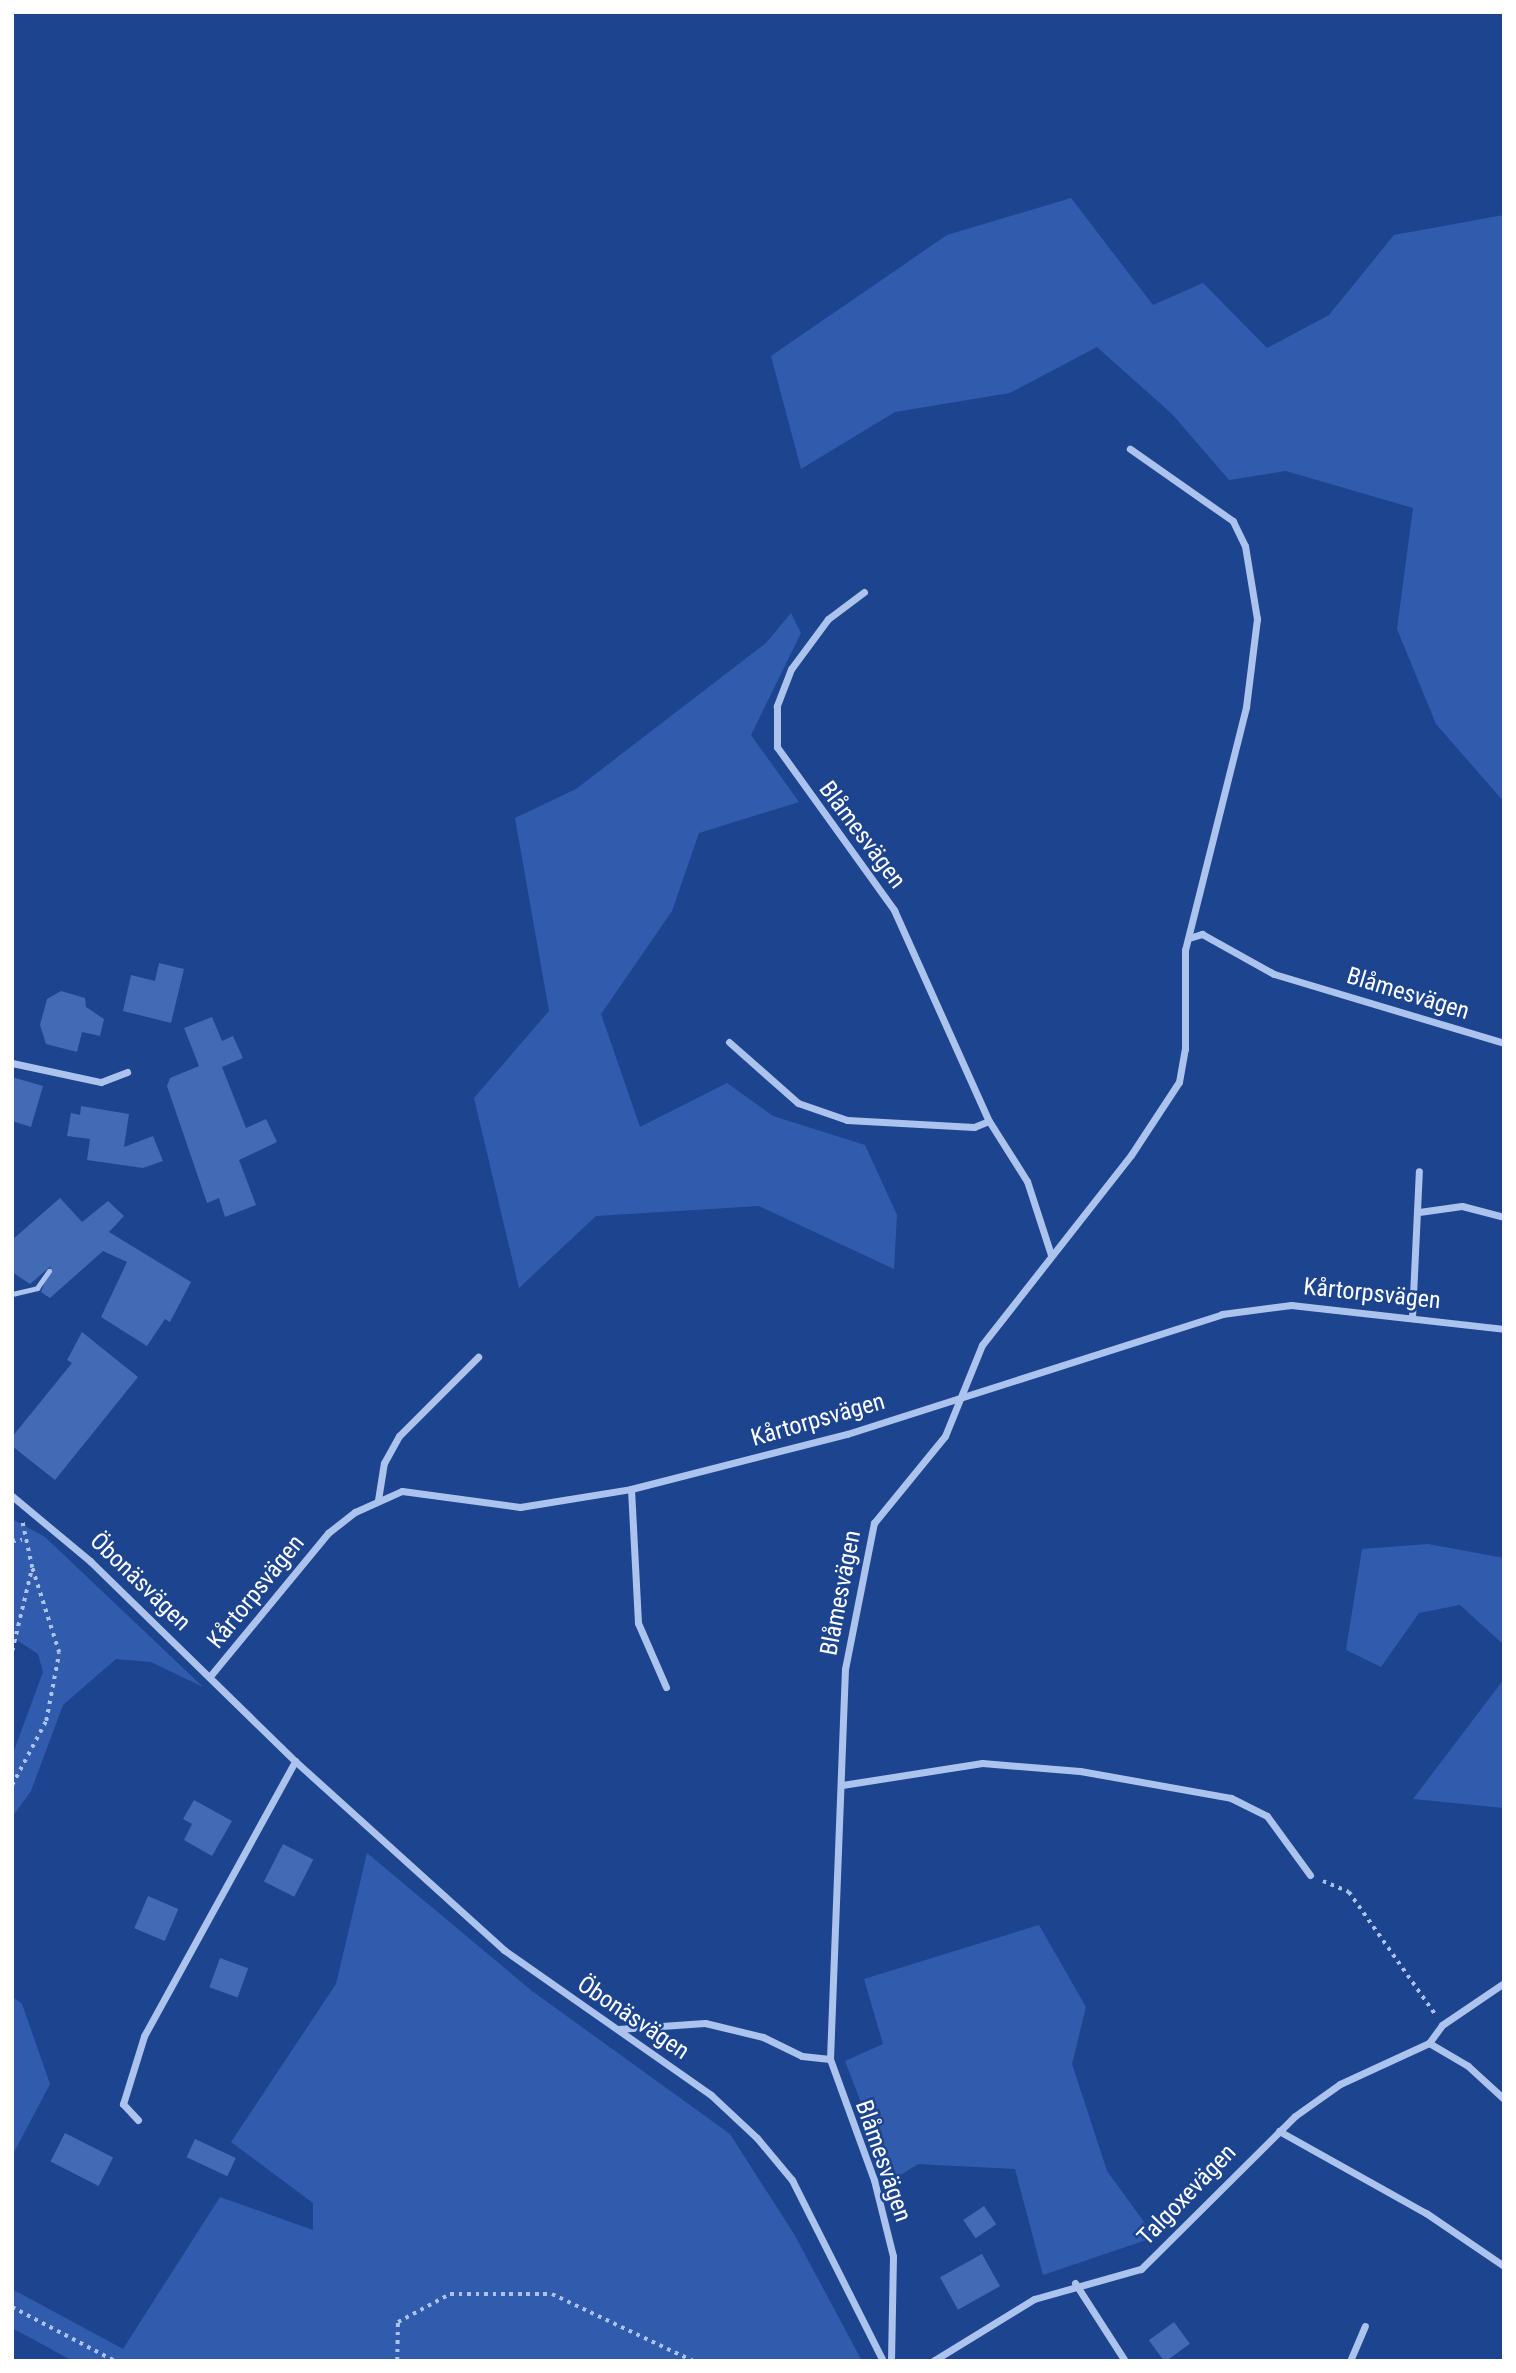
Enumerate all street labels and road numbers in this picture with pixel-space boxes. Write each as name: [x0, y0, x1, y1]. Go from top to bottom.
street label: Blåmesvägen: [812, 776, 912, 894]
street label: Blåmesvägen: [1343, 962, 1473, 1026]
street label: Kårtorpsvägen: [1302, 1272, 1442, 1316]
street label: Kårtorpsvägen: [748, 1387, 888, 1453]
street label: Öbonäsvägen: [84, 1527, 196, 1637]
street label: Blåmesvägen: [815, 1528, 867, 1658]
street label: Kårtorpsvägen: [201, 1529, 311, 1655]
street label: Öbonäsvägen: [572, 1970, 694, 2066]
street label: Blåmesvägen: [849, 2096, 917, 2226]
street label: Talgoxevägen: [1132, 2138, 1242, 2252]

